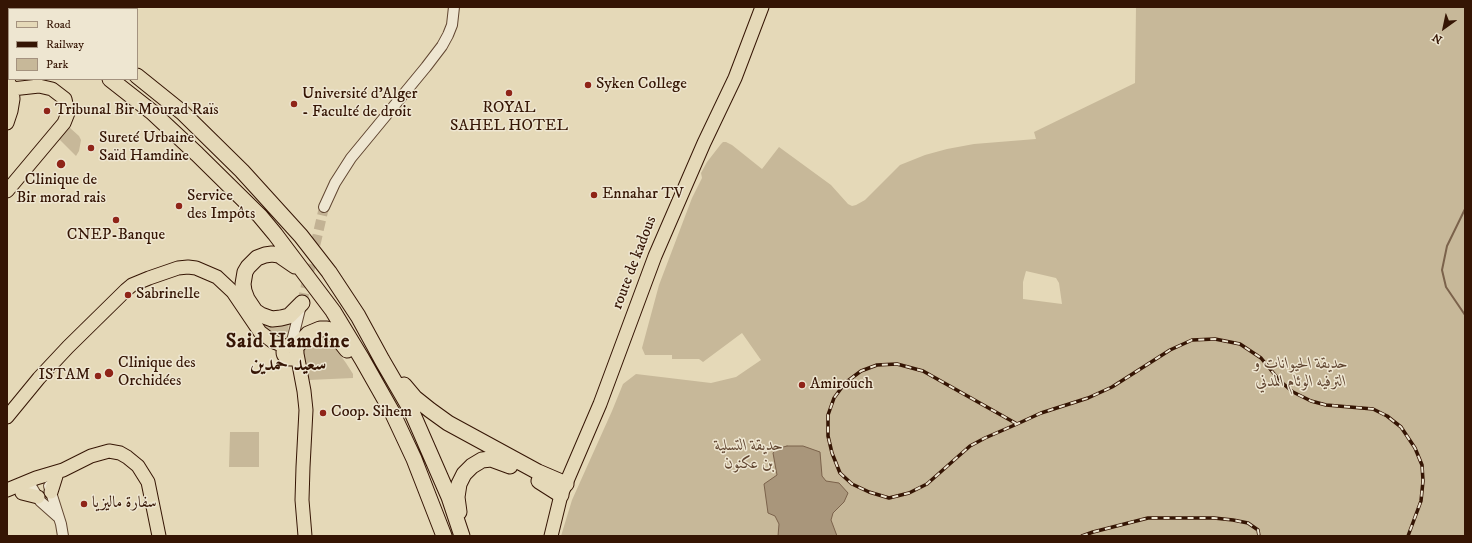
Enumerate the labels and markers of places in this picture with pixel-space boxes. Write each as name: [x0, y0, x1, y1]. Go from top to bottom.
place label: Syken College: [596, 75, 687, 95]
marker: Syken College: [583, 80, 593, 90]
place label: Université d'Alger - Faculté de droit: [302, 85, 418, 123]
marker: ROYAL SAHEL HOTEL: [504, 88, 514, 98]
marker: Université d'Alger - Faculté de droit: [289, 99, 299, 109]
place label: ROYAL SAHEL HOTEL: [450, 99, 568, 137]
place label: Tribunal Bir Mourad Raïs: [55, 101, 219, 121]
marker: Tribunal Bir Mourad Raïs: [42, 106, 52, 116]
place label: Sureté Urbaine Saïd Hamdine: [99, 129, 194, 167]
marker: Sureté Urbaine Saïd Hamdine: [86, 143, 96, 153]
marker: Clinique de Bir morad rais: [55, 158, 67, 170]
place label: Clinique de Bir morad rais: [16, 171, 106, 209]
place label: Ennahar TV: [602, 185, 684, 205]
place label: Service des Impôts: [187, 187, 255, 225]
marker: Ennahar TV: [589, 190, 599, 200]
marker: Service des Impôts: [174, 201, 184, 211]
marker: CNEP-Banque: [111, 215, 121, 225]
place label: CNEP-Banque: [67, 226, 165, 246]
place label: Sabrinelle: [136, 285, 200, 305]
marker: Sabrinelle: [123, 290, 133, 300]
place label: Clinique des Orchidées: [118, 354, 196, 392]
place label: ISTAM: [39, 366, 90, 386]
marker: Clinique des Orchidées: [103, 367, 115, 379]
marker: ISTAM: [93, 371, 103, 381]
place label: Amirouch: [810, 375, 873, 395]
marker: Amirouch: [797, 380, 807, 390]
place label: Coop. Sihem: [331, 403, 412, 423]
marker: Coop. Sihem: [318, 408, 328, 418]
place label: سفارة ماليزيا: [92, 494, 157, 514]
marker: سفارة ماليزيا: [79, 499, 89, 509]

